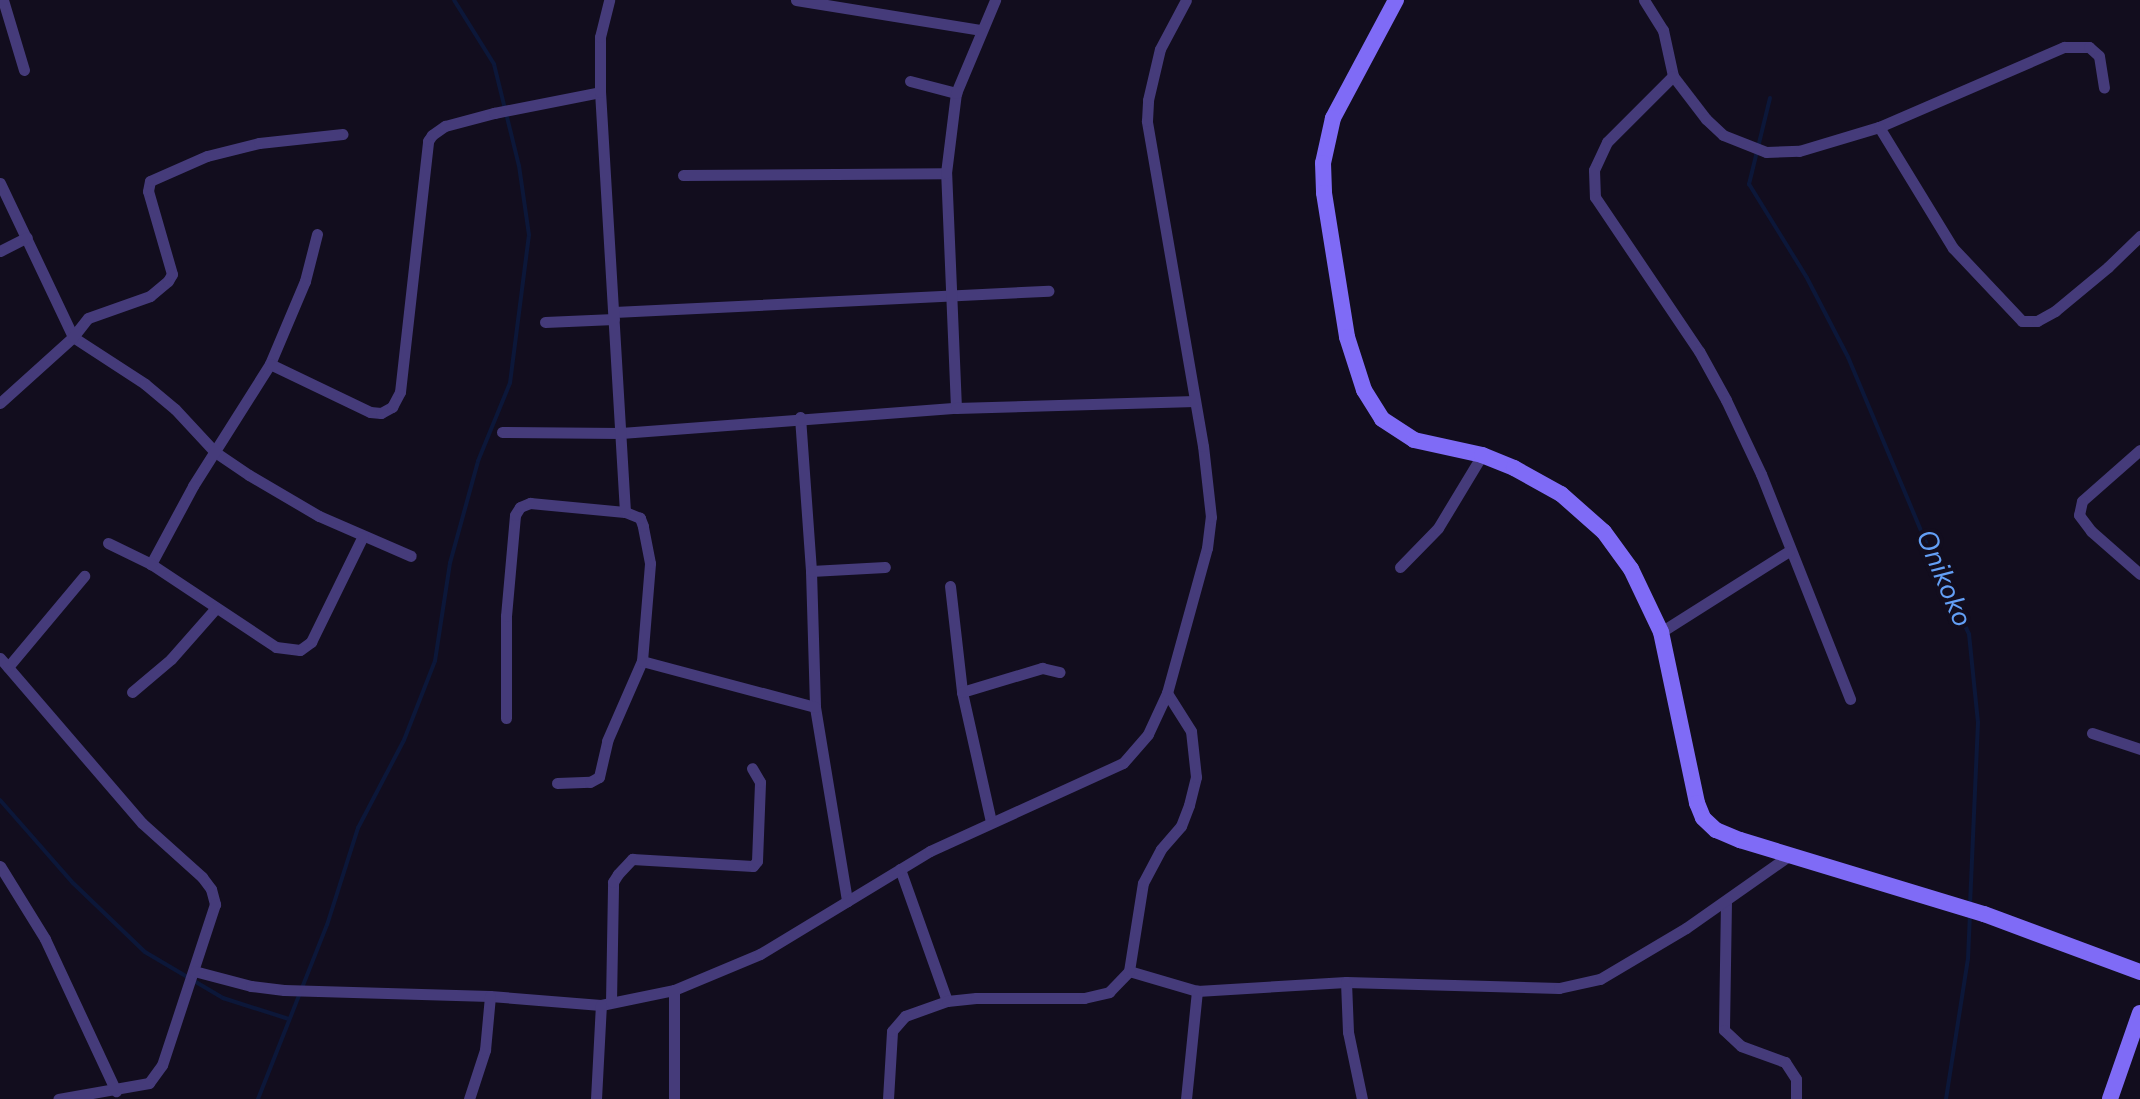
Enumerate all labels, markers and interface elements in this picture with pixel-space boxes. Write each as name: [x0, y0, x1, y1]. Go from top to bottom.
water label: Onikoko: [1909, 524, 1979, 632]

